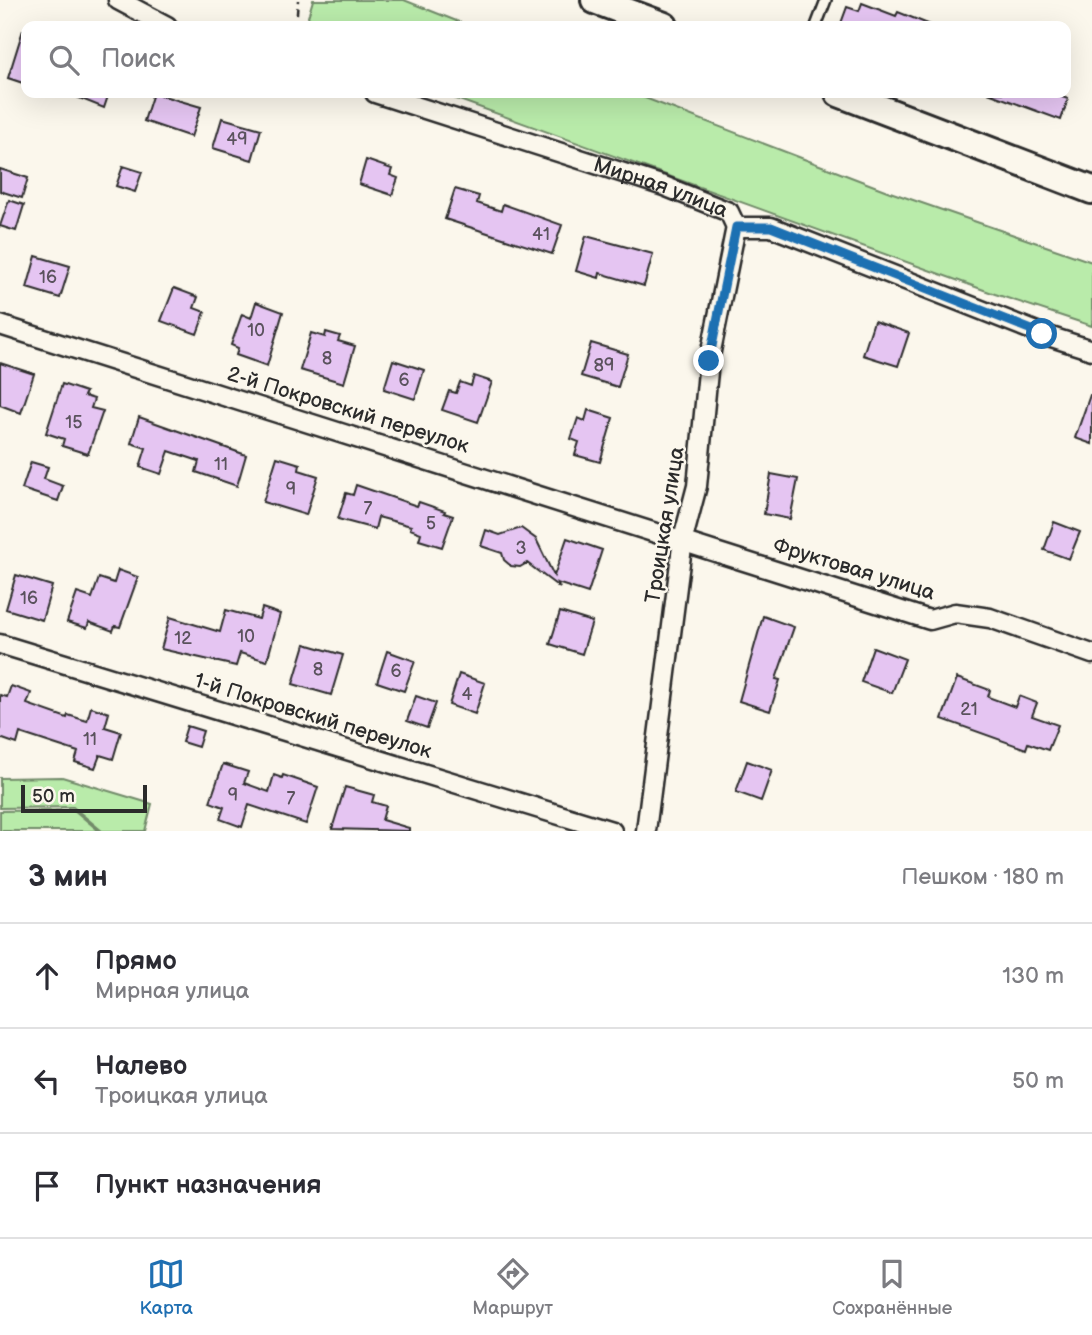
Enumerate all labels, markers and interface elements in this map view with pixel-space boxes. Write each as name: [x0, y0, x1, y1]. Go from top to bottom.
search box: [21, 21, 1071, 98]
icon: search: [45, 41, 83, 79]
text: Поиск: [101, 44, 175, 75]
house number: 49: [226, 129, 248, 150]
street label: Мирная улица: [591, 152, 732, 223]
house number: 41: [532, 224, 550, 245]
house number: 16: [39, 267, 57, 288]
route start: [1026, 318, 1057, 349]
house number: 10: [247, 320, 265, 341]
route end: [693, 345, 724, 376]
house number: 8: [322, 348, 332, 369]
house number: 89: [594, 355, 614, 376]
street label: 2-й Покровский переулок: [224, 361, 472, 459]
house number: 6: [399, 370, 410, 391]
house number: 15: [65, 412, 83, 433]
street label: Троицкая улица: [640, 445, 690, 605]
house number: 11: [214, 454, 228, 475]
house number: 9: [286, 479, 296, 500]
house number: 7: [364, 498, 373, 519]
house number: 5: [426, 513, 436, 534]
street label: Фруктовая улица: [770, 532, 939, 606]
house number: 3: [515, 538, 527, 559]
house number: 16: [20, 588, 38, 609]
house number: 10: [237, 626, 255, 647]
house number: 12: [174, 628, 192, 649]
house number: 8: [313, 659, 323, 680]
house number: 6: [391, 661, 402, 682]
street label: 1-й Покровский переулок: [191, 668, 435, 764]
house number: 4: [462, 684, 473, 705]
house number: 21: [960, 699, 978, 720]
house number: 11: [83, 729, 97, 750]
scale bar: [21, 782, 147, 814]
text: 50 m: [32, 785, 75, 808]
house number: 9: [228, 785, 238, 806]
house number: 7: [287, 788, 296, 809]
text: 3 мин: [28, 859, 108, 895]
text: Пешком · 180 m: [901, 863, 1064, 891]
text: Прямо: [95, 946, 177, 977]
icon: ahead: [28, 957, 66, 995]
text: 130 m: [1002, 962, 1064, 990]
text: Мирная улица: [95, 977, 249, 1005]
text: Налево: [95, 1051, 187, 1082]
icon: left: [28, 1062, 66, 1100]
text: 50 m: [1012, 1067, 1064, 1095]
text: Троицкая улица: [95, 1082, 268, 1110]
icon: arrive: [28, 1167, 66, 1205]
text: Пункт назначения: [95, 1170, 321, 1201]
tab: Карта: [140, 1255, 193, 1320]
tab: Маршрут: [472, 1255, 553, 1320]
tab: Сохранённые: [832, 1255, 952, 1320]

